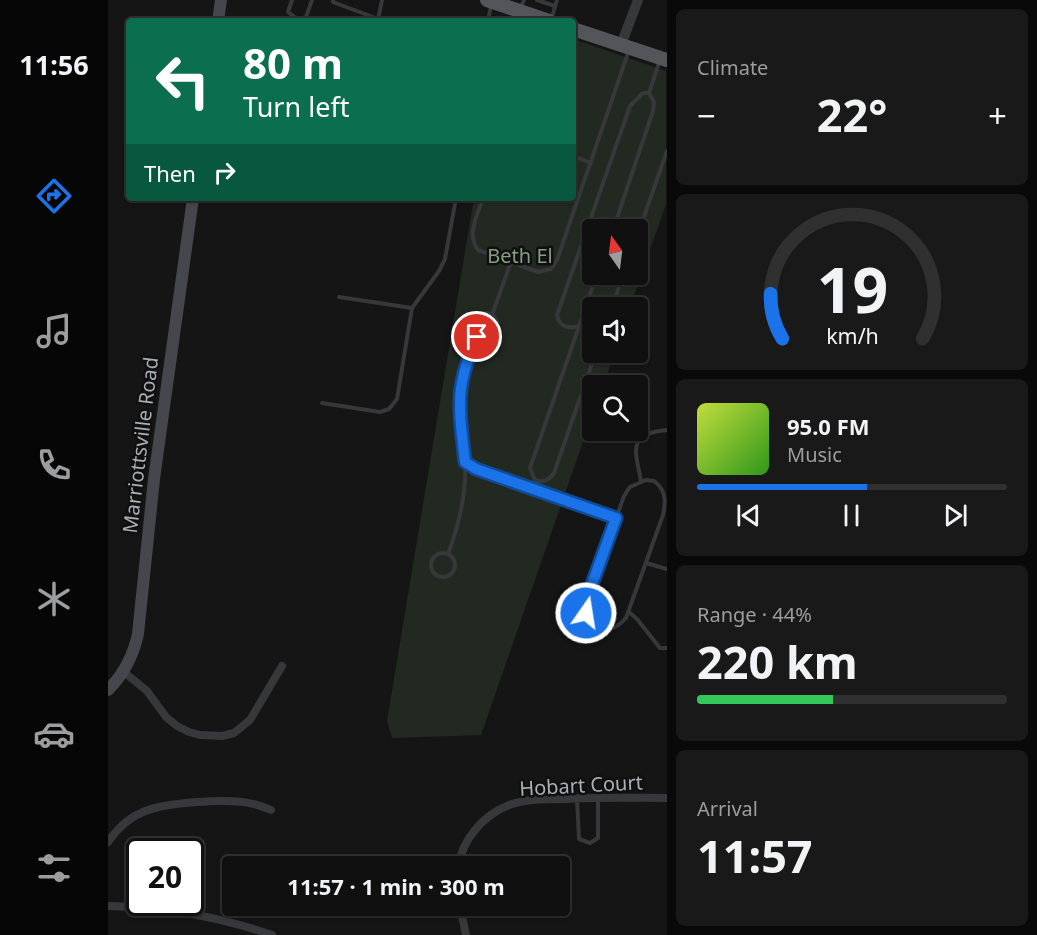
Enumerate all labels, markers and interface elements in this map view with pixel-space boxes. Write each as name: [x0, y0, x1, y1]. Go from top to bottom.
text: 80 m: [243, 34, 343, 91]
icon: left: [144, 42, 222, 120]
text: 11:56: [19, 46, 89, 83]
text: Climate: [697, 54, 768, 81]
text: 22°: [817, 84, 887, 145]
text: Turn left: [243, 88, 349, 125]
text: −: [697, 93, 716, 138]
text: +: [988, 93, 1007, 138]
icon: right: [208, 156, 241, 189]
text: Then: [144, 158, 196, 188]
icon: directions: [33, 175, 75, 217]
north arrow: [582, 219, 648, 285]
map controls: [582, 219, 648, 441]
park label: Beth El: [487, 242, 553, 269]
text: 19: [816, 246, 888, 331]
button: sound: [582, 297, 648, 363]
icon: music: [33, 310, 75, 352]
pin: [451, 311, 502, 362]
icon: arrive: [460, 320, 493, 353]
text: km/h: [826, 322, 878, 351]
street label: Marriottsville Road: [116, 355, 164, 535]
button: search: [582, 375, 648, 441]
text: 95.0 FM: [787, 411, 869, 441]
text: Music: [787, 441, 842, 468]
icon: phone: [33, 444, 75, 486]
icon: previous: [732, 499, 765, 532]
icon: pause: [835, 499, 868, 532]
icon: next: [939, 499, 972, 532]
icon: climate: [33, 578, 75, 620]
position arrow: [554, 581, 618, 645]
text: Range · 44%: [697, 601, 812, 628]
text: 220 km: [697, 631, 858, 692]
icon: car: [33, 713, 75, 755]
street label: Hobart Court: [519, 768, 643, 802]
text: Arrival: [697, 795, 758, 822]
text: 11:57: [697, 825, 813, 886]
speed limit sign: 20: [126, 838, 204, 916]
icon: filters: [33, 847, 75, 889]
text: 11:57 · 1 min · 300 m: [287, 871, 505, 901]

